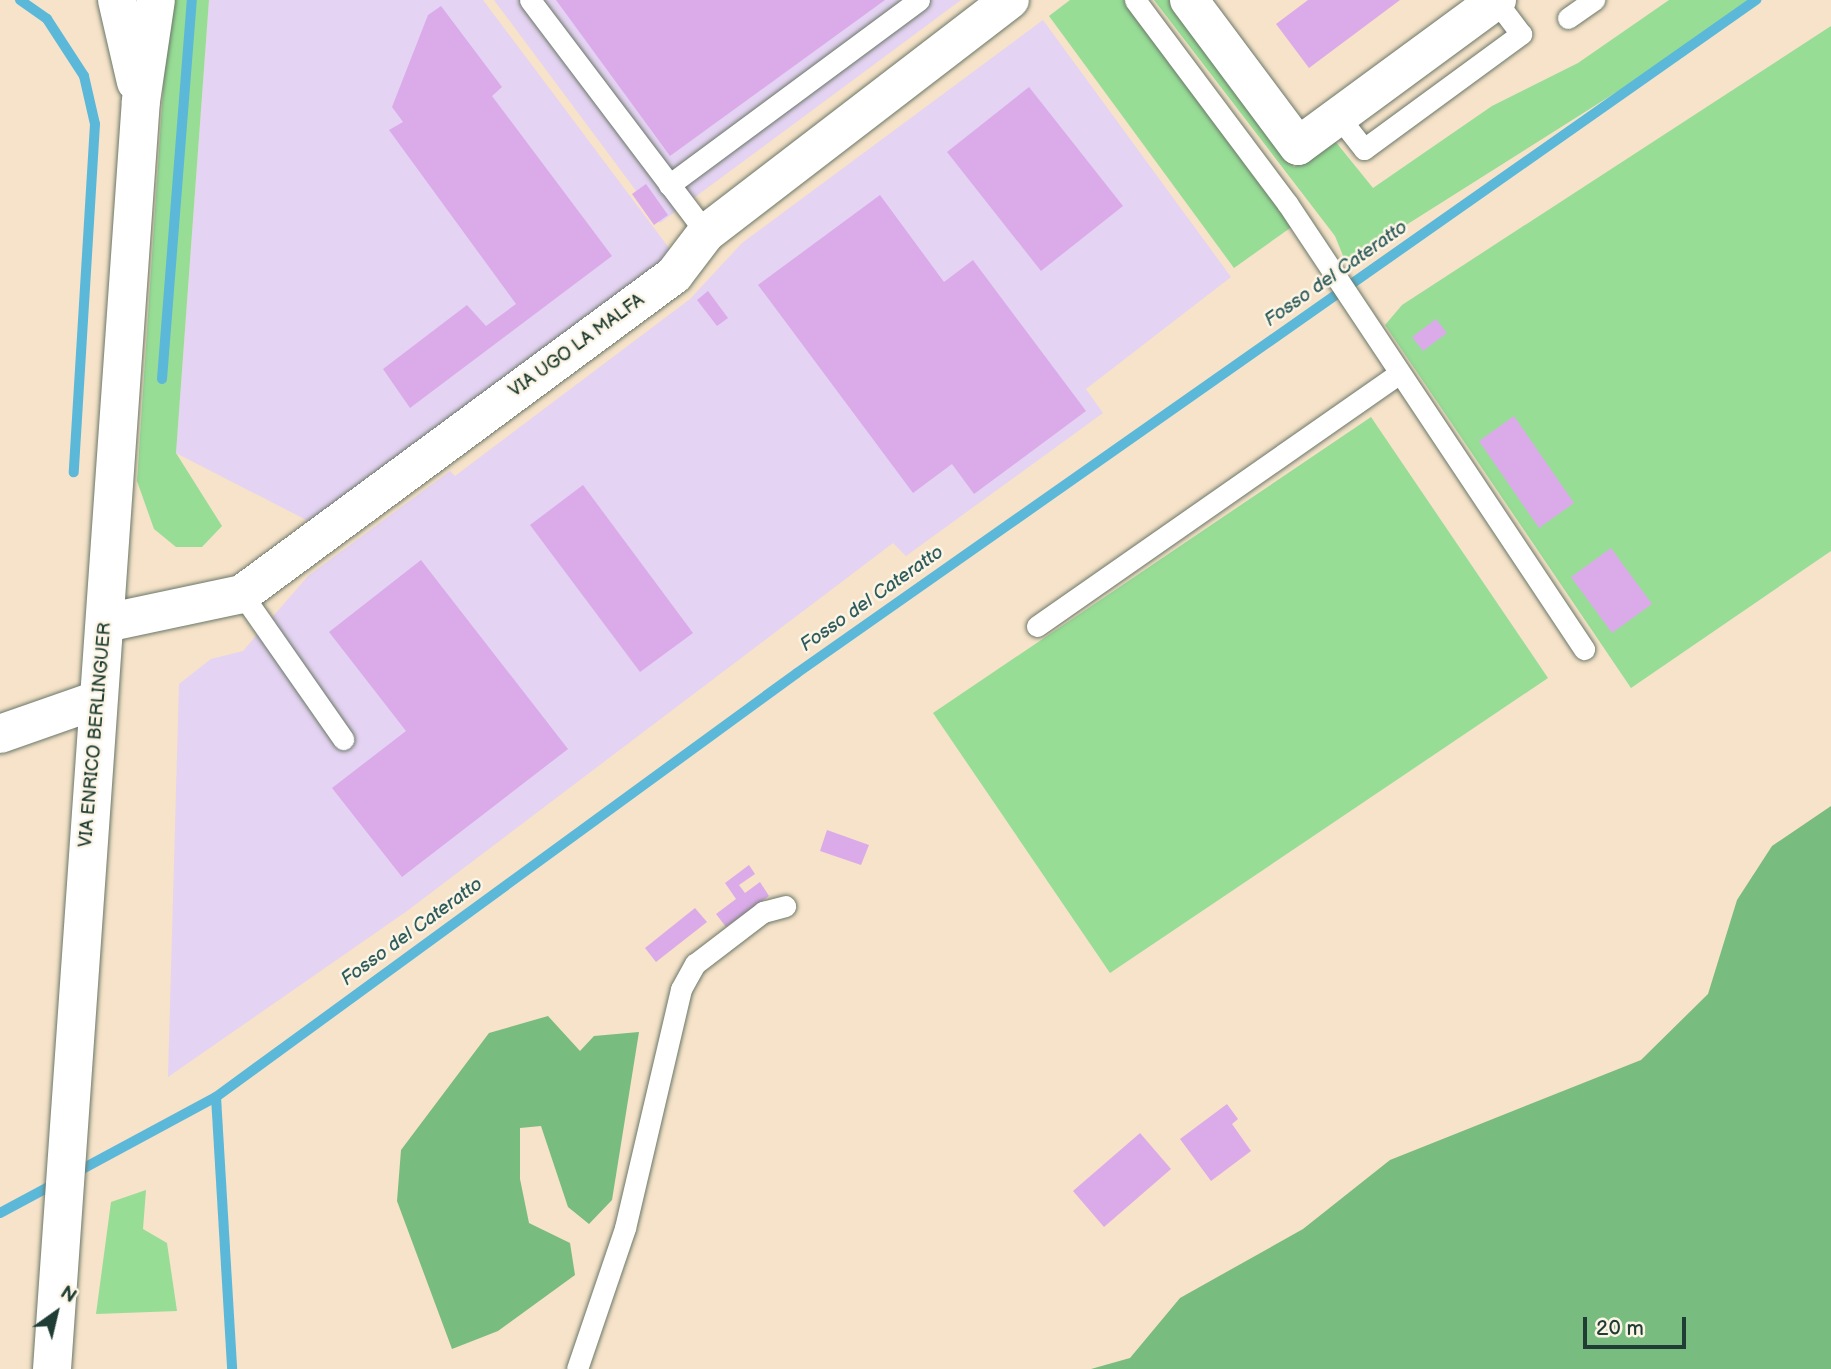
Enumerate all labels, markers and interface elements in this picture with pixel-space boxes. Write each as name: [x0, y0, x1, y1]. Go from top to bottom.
water label: Fosso del Cateratto: [1260, 216, 1412, 332]
street label: VIA UGO LA MALFA: [505, 290, 649, 402]
water label: Fosso del Cateratto: [796, 541, 948, 657]
street label: VIA ENRICO BERLINGUER: [75, 622, 117, 848]
water label: Fosso del Cateratto: [337, 873, 487, 991]
north arrow: [21, 1278, 91, 1348]
text: N: [56, 1282, 80, 1309]
scale bar: [1586, 1302, 1689, 1346]
text: 20 m: [1596, 1316, 1644, 1341]

